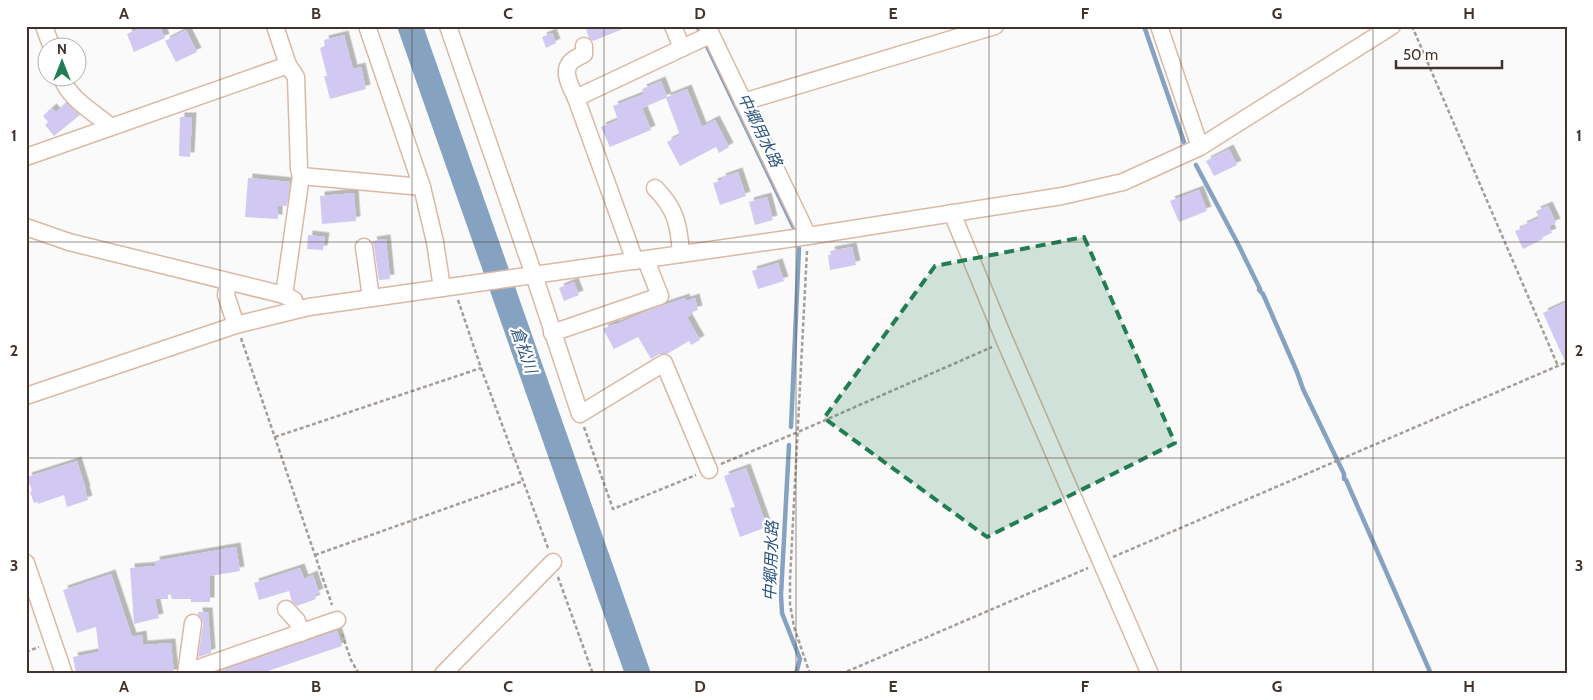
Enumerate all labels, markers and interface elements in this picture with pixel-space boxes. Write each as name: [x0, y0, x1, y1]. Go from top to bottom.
text: A: [119, 4, 129, 23]
text: B: [311, 4, 321, 23]
text: C: [503, 4, 513, 23]
text: D: [694, 4, 706, 23]
text: E: [888, 4, 898, 23]
text: F: [1081, 4, 1090, 23]
text: G: [1272, 4, 1282, 23]
text: H: [1463, 4, 1475, 23]
north arrow: [38, 38, 88, 88]
scale bar: [1396, 38, 1502, 70]
text: N: [57, 40, 67, 58]
text: 50 m: [1403, 46, 1438, 64]
water label: 中郷用水路: [734, 90, 787, 172]
text: 1: [11, 126, 17, 145]
text: 1: [1576, 126, 1582, 145]
water label: 倉松川: [507, 324, 541, 378]
text: 2: [10, 341, 18, 360]
text: 2: [1575, 341, 1583, 360]
water label: 中郷用水路: [760, 519, 782, 601]
text: 3: [10, 556, 18, 575]
text: 3: [1575, 556, 1583, 575]
text: A: [119, 677, 129, 696]
text: B: [311, 677, 321, 696]
text: C: [503, 677, 513, 696]
text: D: [694, 677, 706, 696]
text: E: [888, 677, 898, 696]
text: F: [1081, 677, 1090, 696]
text: G: [1272, 677, 1282, 696]
text: H: [1463, 677, 1475, 696]

